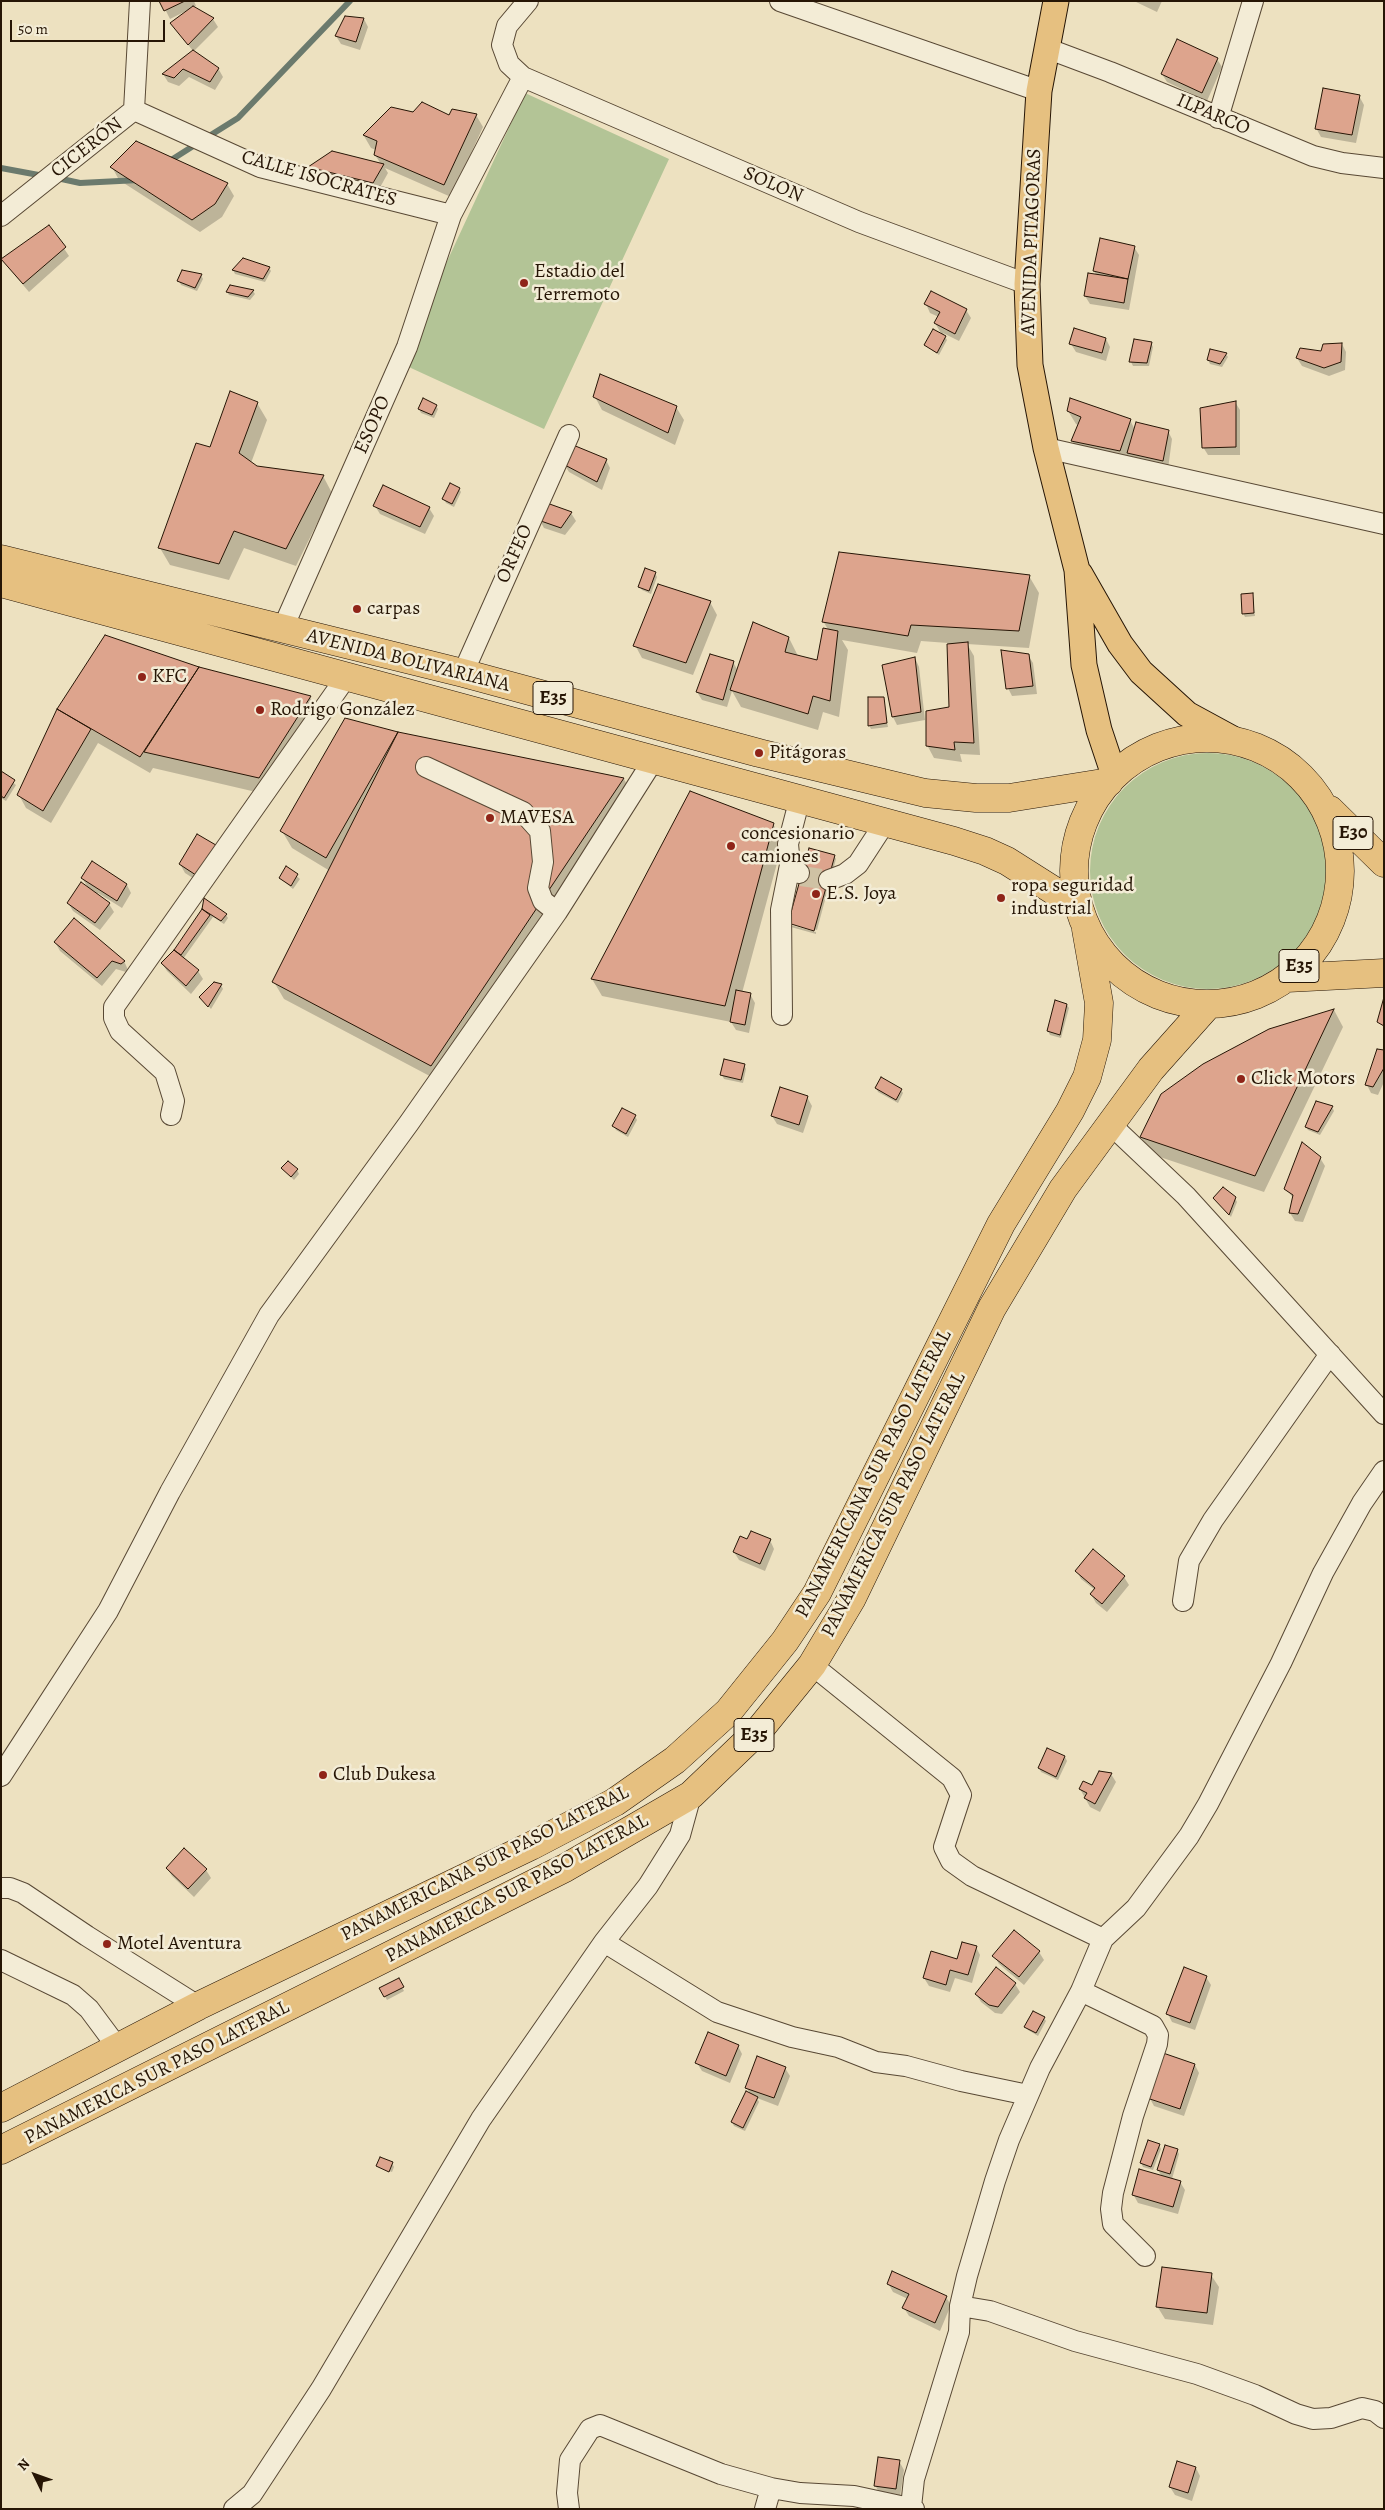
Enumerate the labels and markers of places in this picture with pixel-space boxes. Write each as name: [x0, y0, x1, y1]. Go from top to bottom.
place label: Estadio del Terremoto: [534, 260, 625, 307]
marker: Estadio del Terremoto: [518, 277, 530, 289]
place label: carpas: [367, 597, 420, 621]
marker: carpas: [351, 603, 363, 615]
place label: KFC: [152, 665, 187, 689]
marker: KFC: [136, 671, 148, 683]
place label: Rodrigo González: [270, 698, 415, 722]
marker: Rodrigo González: [254, 704, 266, 716]
place label: Pitágoras: [769, 741, 846, 765]
marker: Pitágoras: [753, 747, 765, 759]
place label: MAVESA: [500, 806, 574, 830]
marker: MAVESA: [484, 812, 496, 824]
place label: concesionario camiones: [741, 822, 854, 869]
marker: concesionario camiones: [725, 840, 737, 852]
place label: ropa seguridad industrial: [1011, 874, 1134, 921]
place label: E.S. Joya: [826, 882, 897, 906]
marker: E.S. Joya: [810, 888, 822, 900]
marker: ropa seguridad industrial: [995, 892, 1007, 904]
place label: Click Motors: [1251, 1067, 1355, 1091]
marker: Click Motors: [1235, 1073, 1247, 1085]
place label: Club Dukesa: [333, 1763, 436, 1787]
marker: Club Dukesa: [317, 1769, 329, 1781]
place label: Motel Aventura: [117, 1932, 242, 1956]
marker: Motel Aventura: [101, 1938, 113, 1950]

